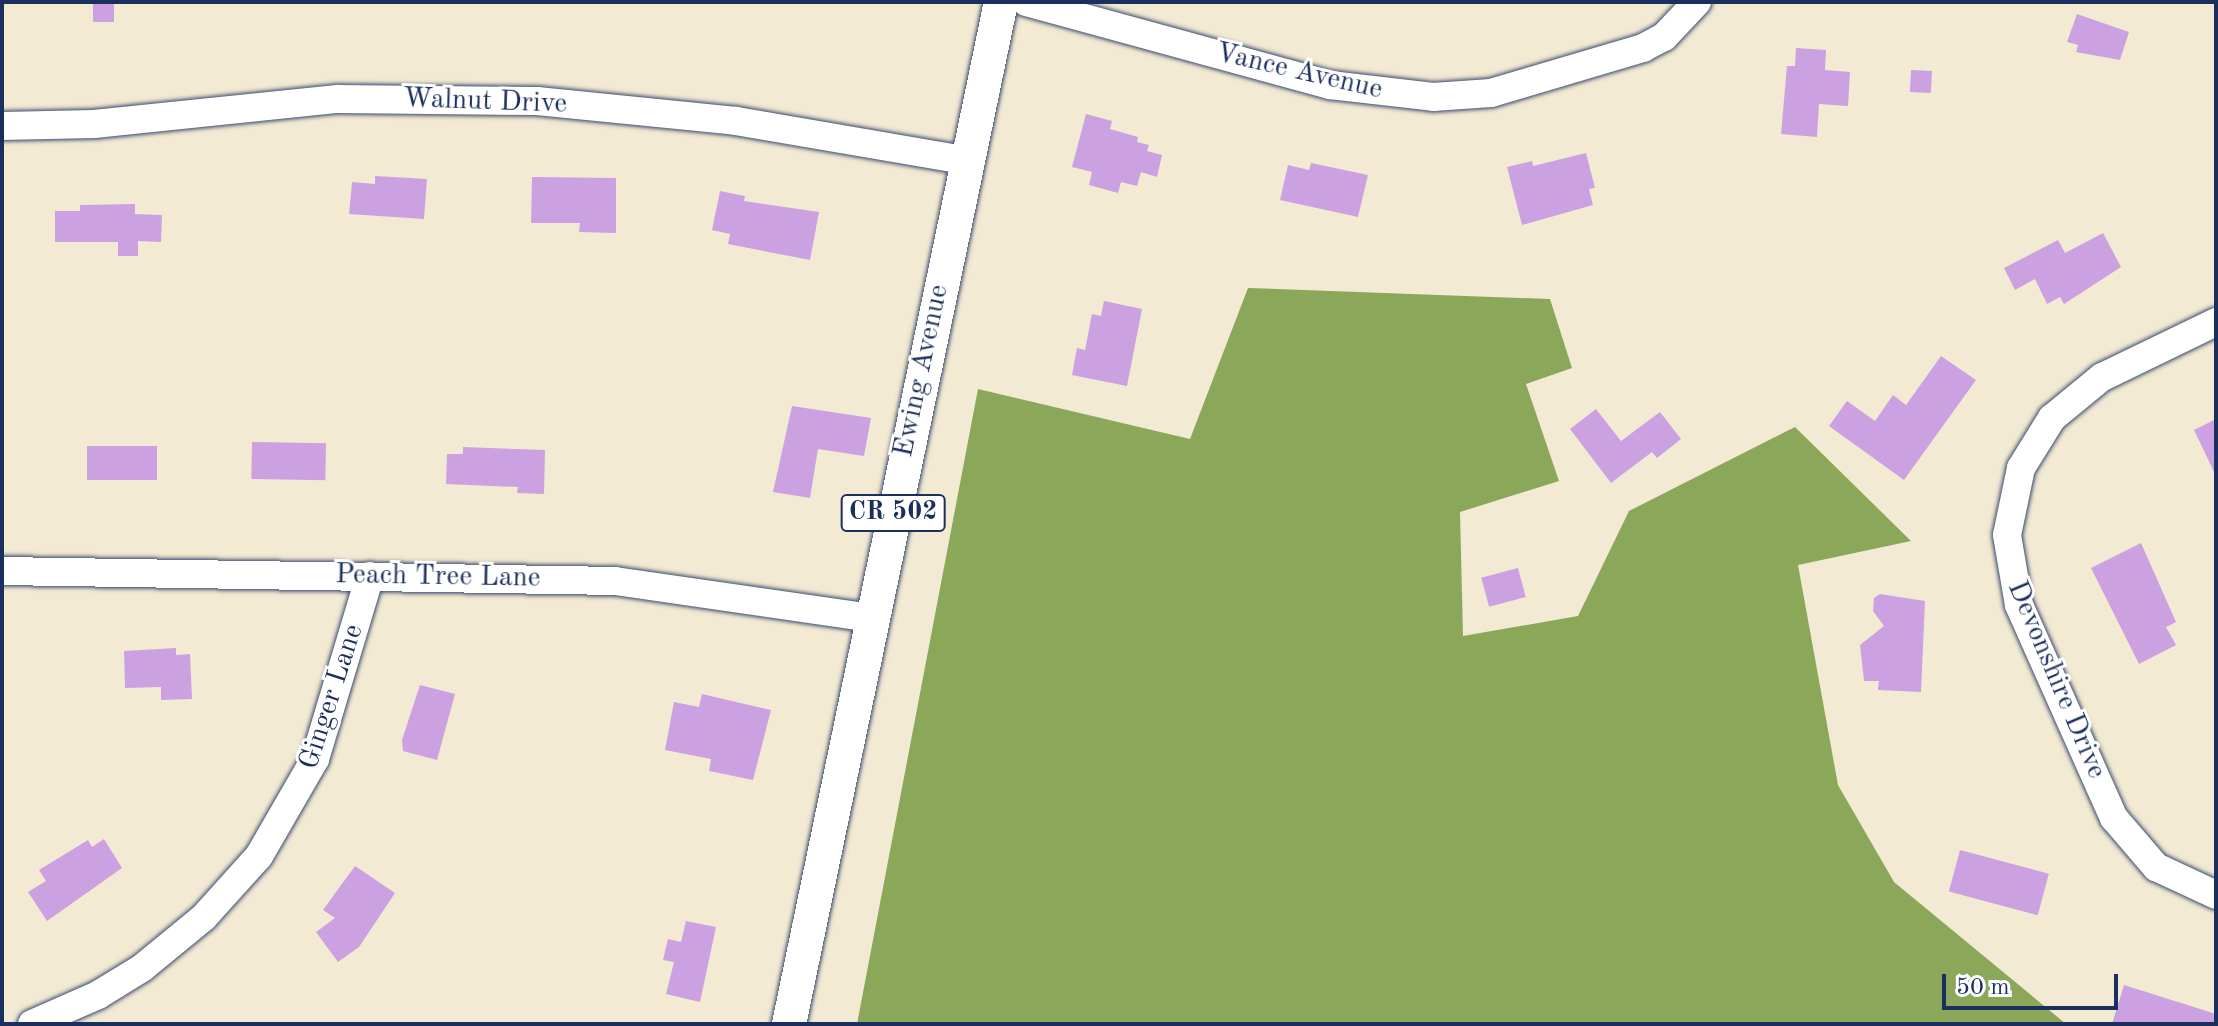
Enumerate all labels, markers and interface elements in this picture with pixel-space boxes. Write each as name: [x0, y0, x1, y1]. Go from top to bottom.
street label: Vance Avenue: [1212, 36, 1386, 108]
street label: Walnut Drive: [402, 82, 568, 122]
street label: Ewing Avenue: [887, 282, 957, 460]
road number: CR 502: [839, 491, 947, 535]
street label: Peach Tree Lane: [335, 558, 541, 596]
street label: Devonshire Drive: [1999, 576, 2113, 784]
street label: Ginger Lane: [293, 620, 371, 774]
scale bar: [1946, 958, 2122, 1008]
text: 50 m: [1956, 976, 2010, 1000]

